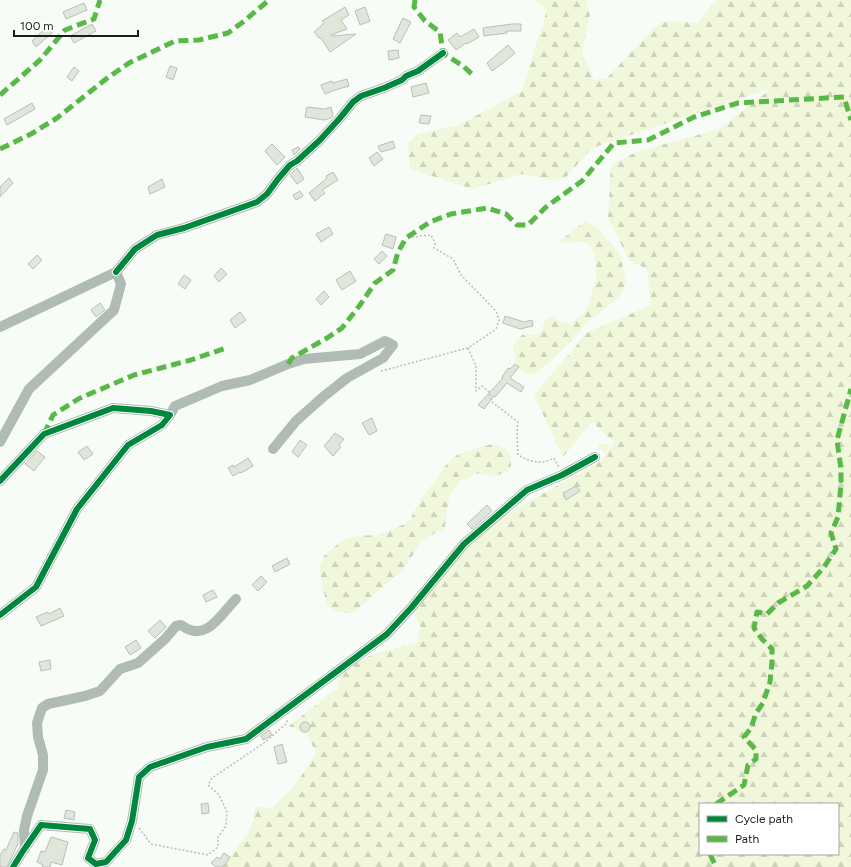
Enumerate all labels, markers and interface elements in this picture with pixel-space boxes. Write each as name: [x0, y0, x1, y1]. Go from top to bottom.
scale bar: [14, 12, 138, 38]
text: 100 m: [20, 19, 54, 33]
legend: [699, 803, 839, 855]
text: Cycle path: [735, 812, 793, 826]
text: Path: [735, 832, 759, 846]

